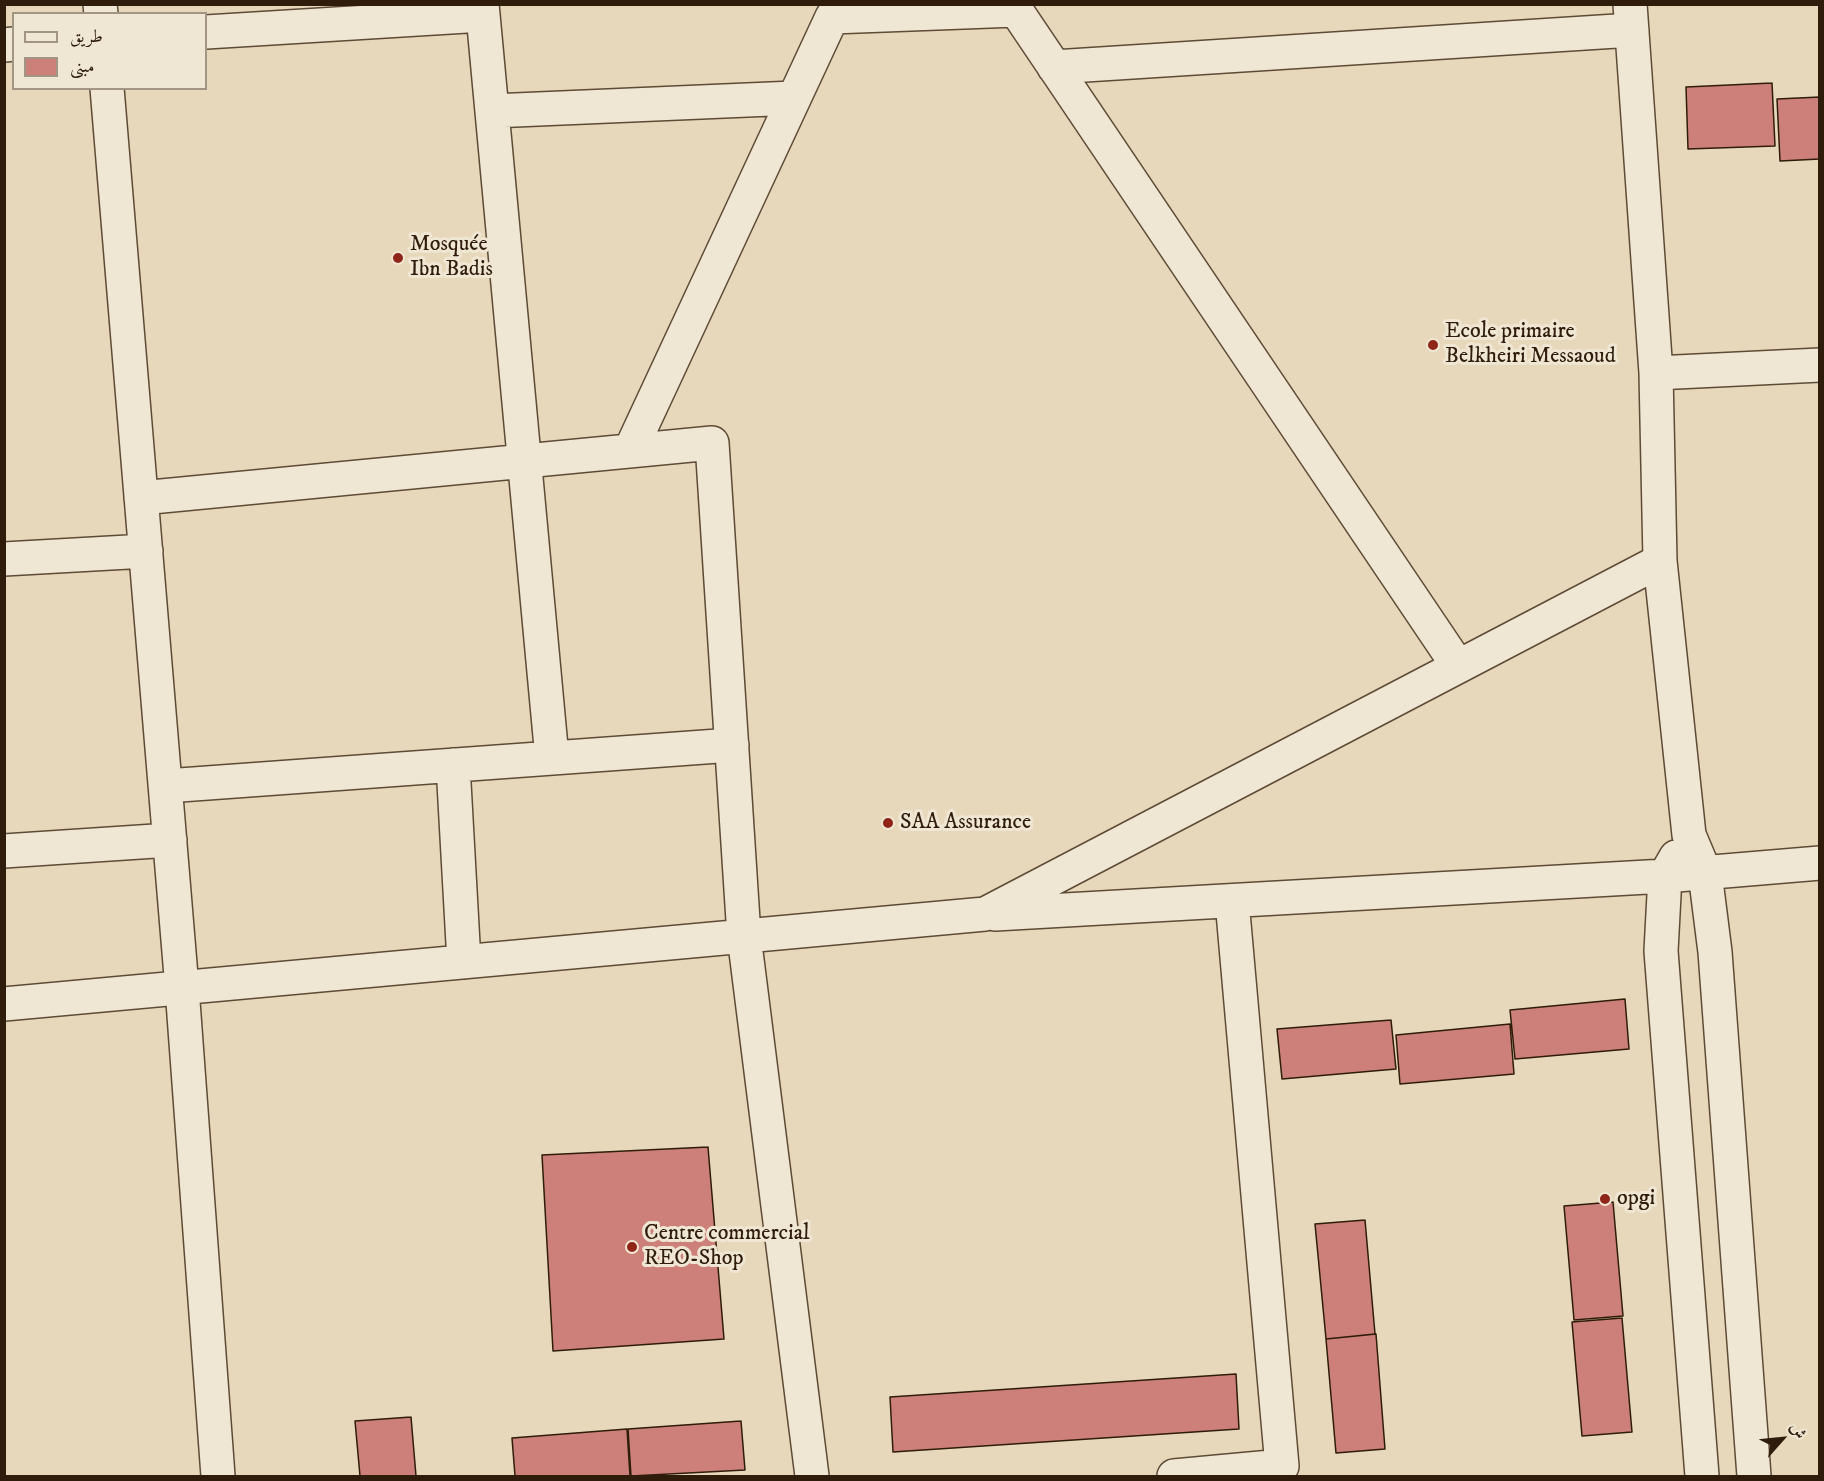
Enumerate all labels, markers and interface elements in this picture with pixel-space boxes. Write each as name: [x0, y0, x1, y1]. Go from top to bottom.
legend: [12, 12, 207, 90]
text: طريق: [70, 26, 103, 48]
text: مبنى: [70, 56, 95, 78]
place label: Mosquée Ibn Badis: [410, 232, 493, 284]
marker: Mosquée Ibn Badis: [391, 251, 405, 265]
place label: Ecole primaire Belkheiri Messaoud: [1445, 319, 1616, 370]
marker: Ecole primaire Belkheiri Messaoud: [1426, 338, 1440, 352]
place label: SAA Assurance: [900, 810, 1031, 836]
marker: SAA Assurance: [881, 816, 895, 830]
place label: opgi: [1617, 1186, 1655, 1212]
marker: opgi: [1598, 1192, 1612, 1206]
place label: Centre commercial REO-Shop: [644, 1221, 810, 1272]
marker: Centre commercial REO-Shop: [625, 1240, 639, 1254]
north arrow: [1752, 1409, 1812, 1469]
text: ش: [1786, 1419, 1811, 1442]

